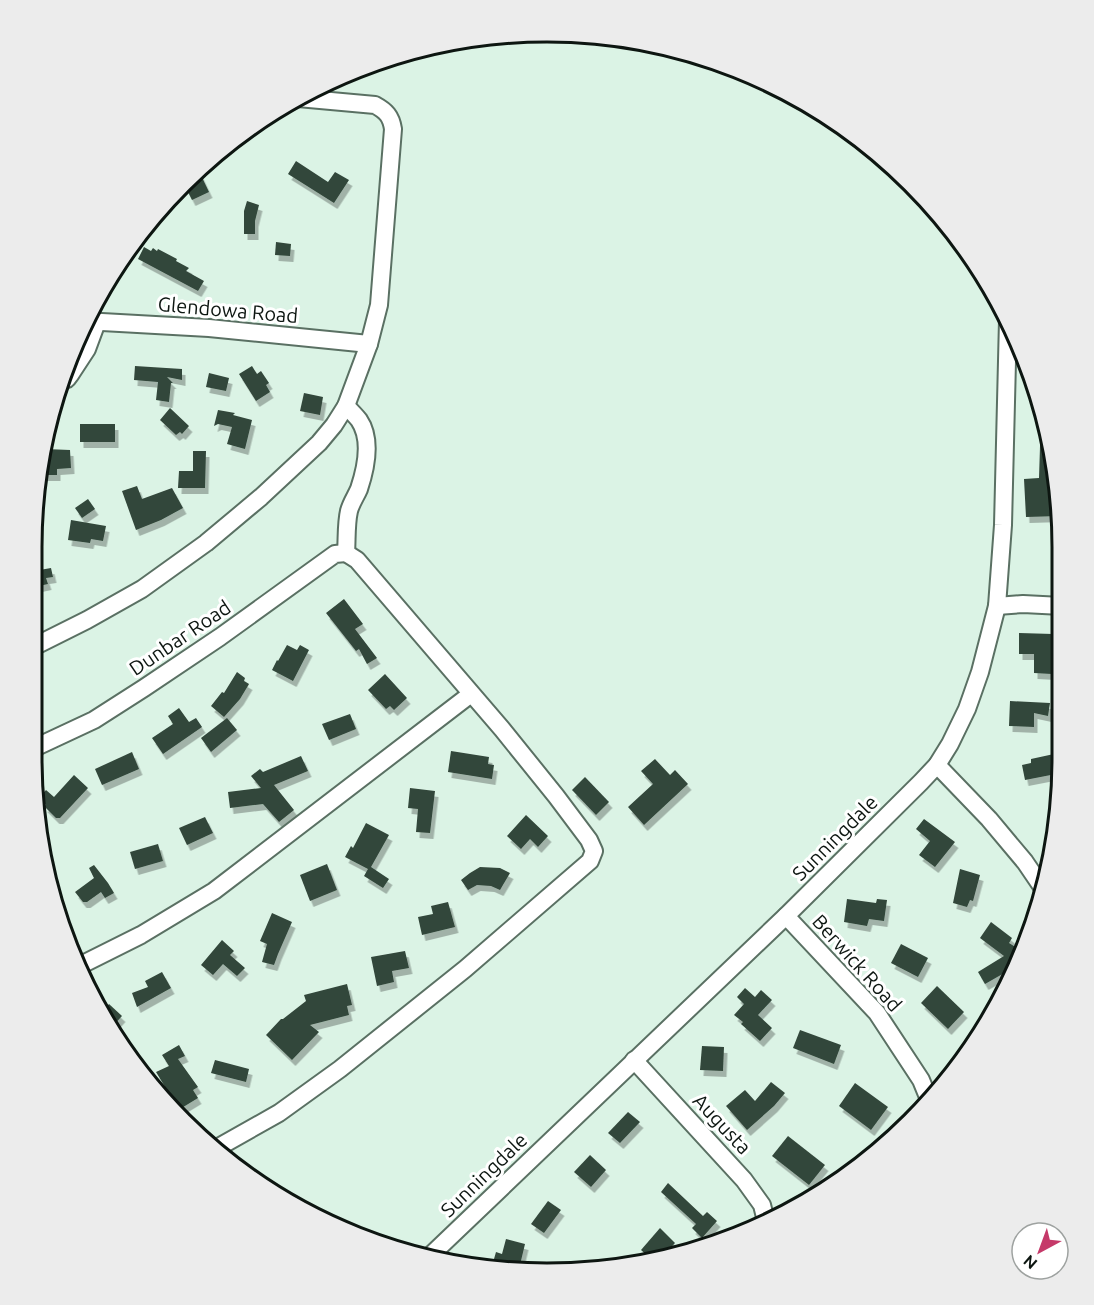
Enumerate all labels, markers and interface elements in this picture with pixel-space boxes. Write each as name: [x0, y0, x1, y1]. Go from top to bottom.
street label: Glendowa Road: [157, 292, 299, 327]
street label: Dunbar Road: [125, 595, 235, 680]
street label: Sunningdale: [787, 790, 882, 885]
street label: Berwick Road: [808, 910, 907, 1016]
street label: Augusta: [689, 1089, 756, 1159]
street label: Sunningdale: [436, 1128, 531, 1221]
north arrow: [1010, 1221, 1070, 1281]
text: N: [1020, 1252, 1041, 1273]

